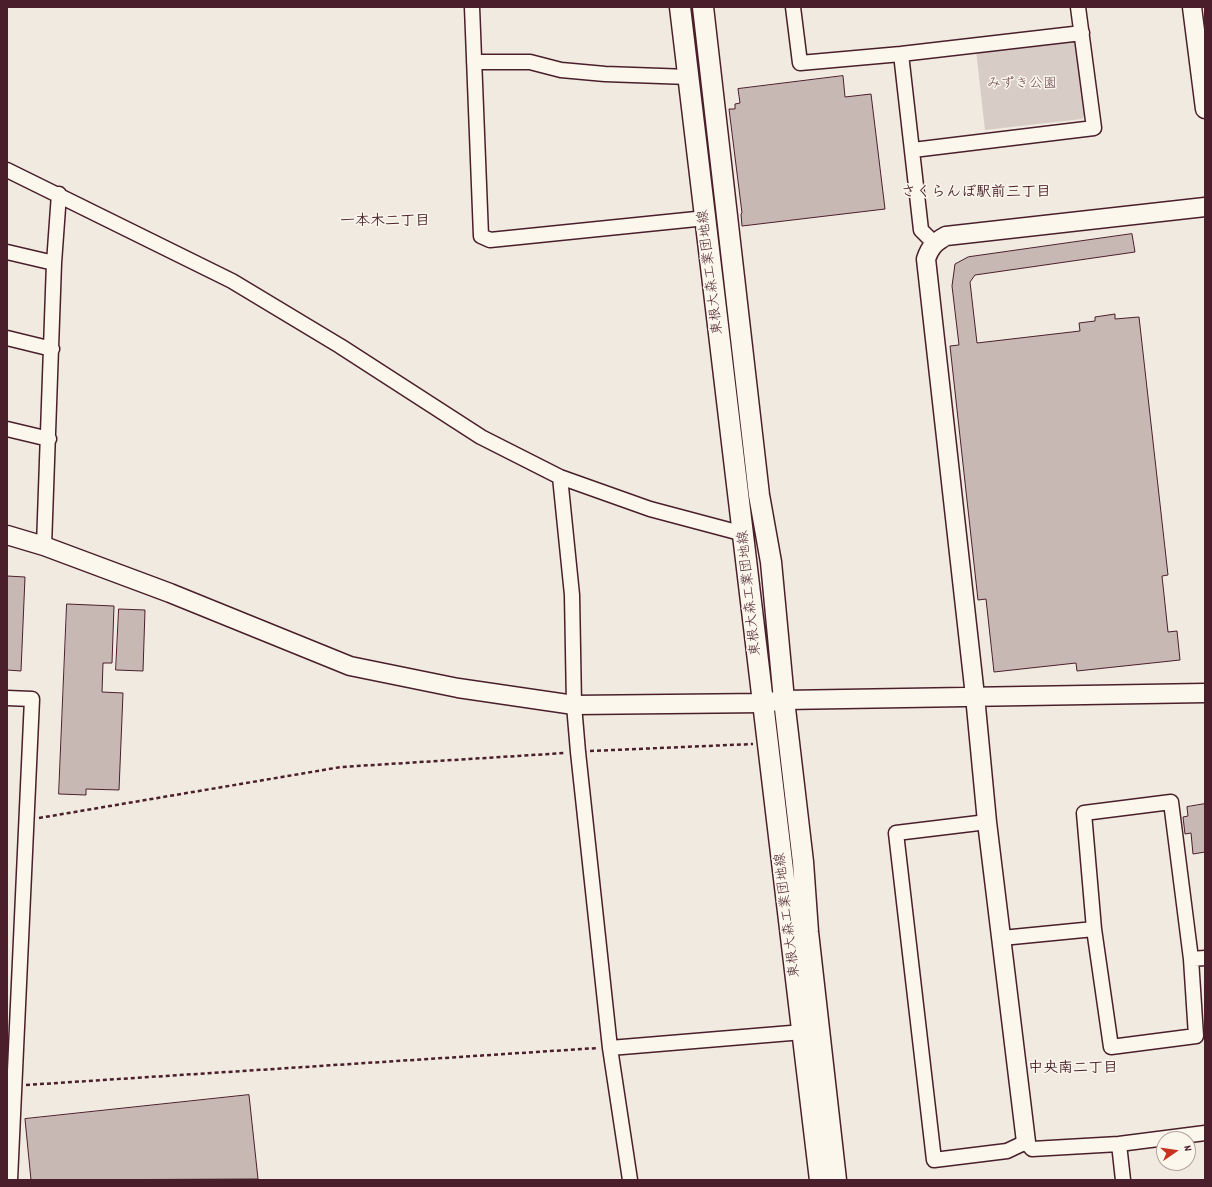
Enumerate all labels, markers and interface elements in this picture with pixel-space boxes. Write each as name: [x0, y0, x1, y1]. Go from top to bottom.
park label: みずき公園: [987, 77, 1057, 93]
district label: さくらんぼ駅前三丁目: [901, 185, 1051, 203]
street label: 東根大森工業団地線: [696, 208, 728, 336]
district label: 一本木二丁目: [340, 214, 430, 232]
street label: 東根大森工業団地線: [736, 529, 766, 657]
street label: 東根大森工業団地線: [773, 851, 805, 979]
district label: 中央南二丁目: [1028, 1061, 1118, 1079]
north arrow: [1156, 1131, 1196, 1171]
text: N: [1178, 1144, 1195, 1153]

